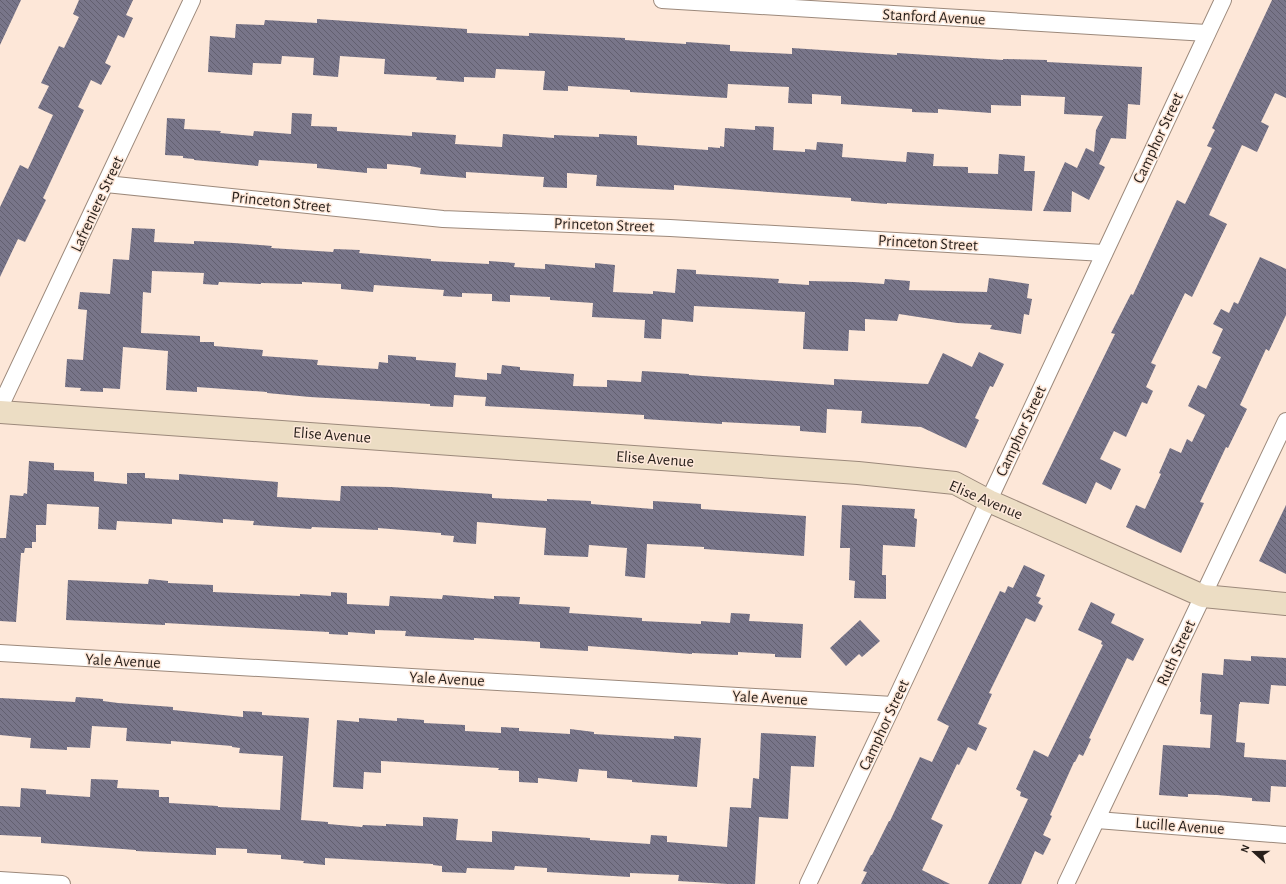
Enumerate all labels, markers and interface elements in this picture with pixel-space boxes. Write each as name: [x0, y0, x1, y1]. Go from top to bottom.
street label: Stanford Avenue: [882, 6, 986, 28]
street label: Camphor Street: [1130, 90, 1186, 186]
street label: Lafreniere Street: [68, 154, 126, 254]
street label: Princeton Street: [230, 189, 332, 215]
street label: Princeton Street: [554, 215, 654, 235]
street label: Princeton Street: [878, 232, 978, 254]
street label: Camphor Street: [993, 383, 1049, 479]
street label: Elise Avenue: [292, 424, 372, 446]
street label: Elise Avenue: [615, 448, 695, 470]
street label: Elise Avenue: [947, 477, 1025, 523]
street label: Ruth Street: [1154, 618, 1198, 688]
street label: Yale Avenue: [85, 651, 161, 671]
street label: Yale Avenue: [409, 669, 485, 689]
street label: Camphor Street: [856, 677, 912, 773]
street label: Yale Avenue: [732, 688, 808, 708]
street label: Lucille Avenue: [1135, 815, 1225, 837]
north arrow: [1234, 832, 1274, 872]
text: N: [1239, 843, 1252, 854]

